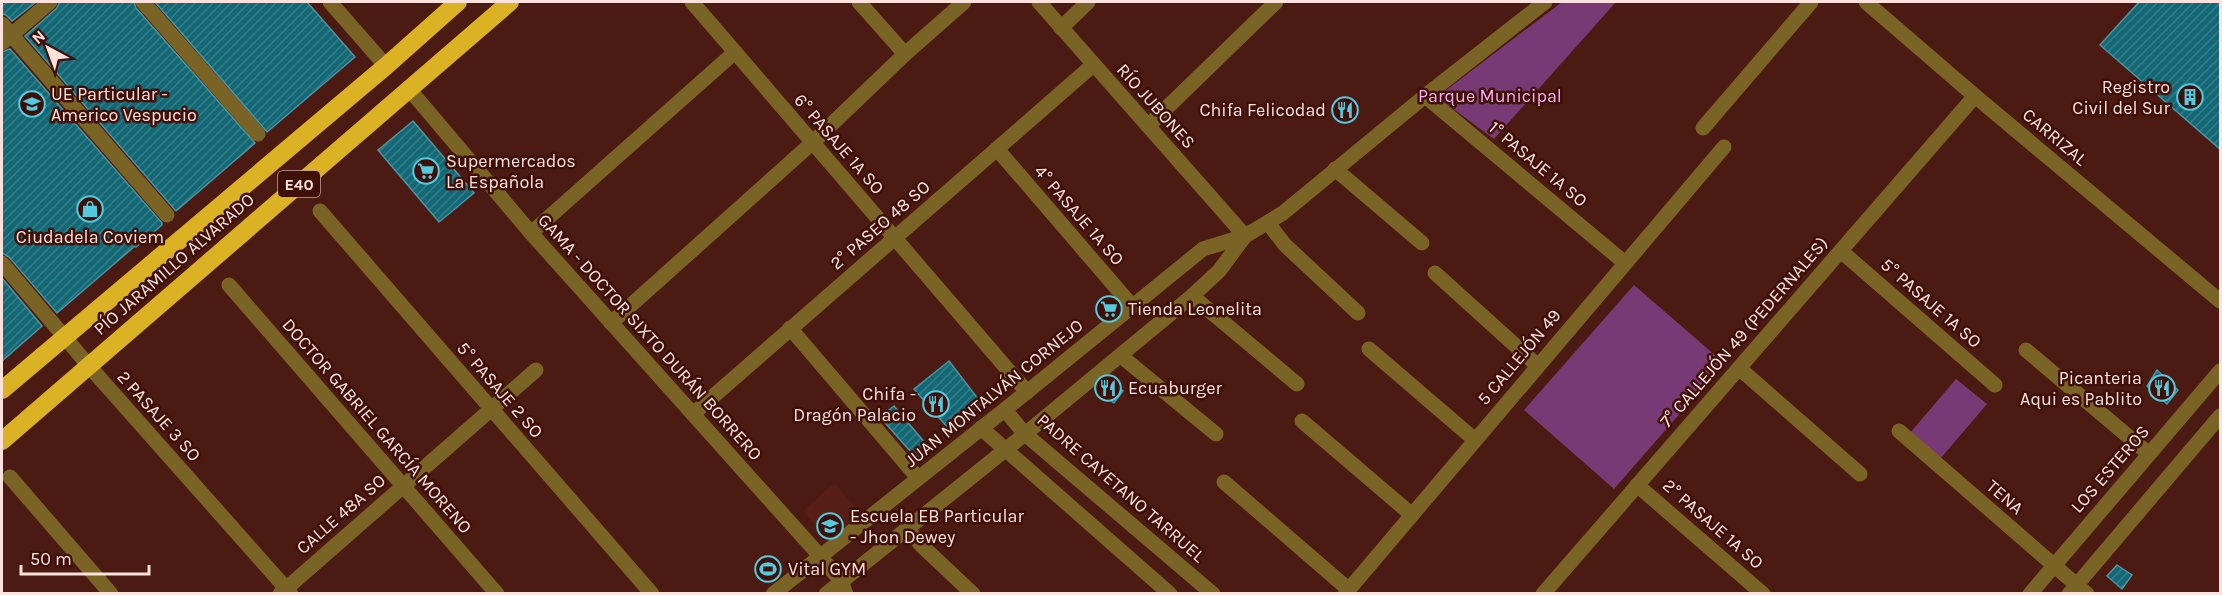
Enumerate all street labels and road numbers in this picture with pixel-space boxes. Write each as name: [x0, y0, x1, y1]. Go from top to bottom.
street label: RÍO JUBONES: [1112, 58, 1201, 153]
street label: 6° PASAJE 1A SO: [789, 89, 889, 199]
street label: CARRIZAL: [2018, 104, 2092, 171]
street label: 1° PASAJE 1A SO: [1484, 116, 1592, 212]
street label: 4° PASAJE 1A SO: [1029, 160, 1129, 270]
road number: E40: [278, 171, 320, 197]
street label: 2° PASEO 48 SO: [826, 176, 934, 274]
street label: PÍO JARAMILLO ALVARADO: [89, 187, 259, 340]
street label: GAMA - DOCTOR SIXTO DURÁN BORRERO: [533, 208, 767, 465]
street label: 7° CALLEJÓN 49 (PEDERNALES): [1654, 232, 1833, 432]
street label: 5° PASAJE 1A SO: [1876, 253, 1986, 353]
street label: 5 CALLEJÓN 49: [1472, 304, 1566, 410]
street label: DOCTOR GABRIEL GARCÍA MORENO: [277, 313, 477, 538]
street label: JUAN MONTALVÁN CORNEJO: [900, 314, 1088, 472]
street label: 5° PASAJE 2 SO: [452, 337, 548, 443]
street label: 2 PASAJE 3 SO: [112, 366, 206, 466]
street label: PADRE CAYETANO TARRUEL: [1032, 409, 1210, 567]
street label: LOS ESTEROS: [2066, 421, 2154, 517]
street label: CALLE 48A SO: [292, 469, 390, 559]
street label: 2° PASAJE 1A SO: [1658, 474, 1768, 574]
street label: TENA: [1982, 475, 2028, 519]

